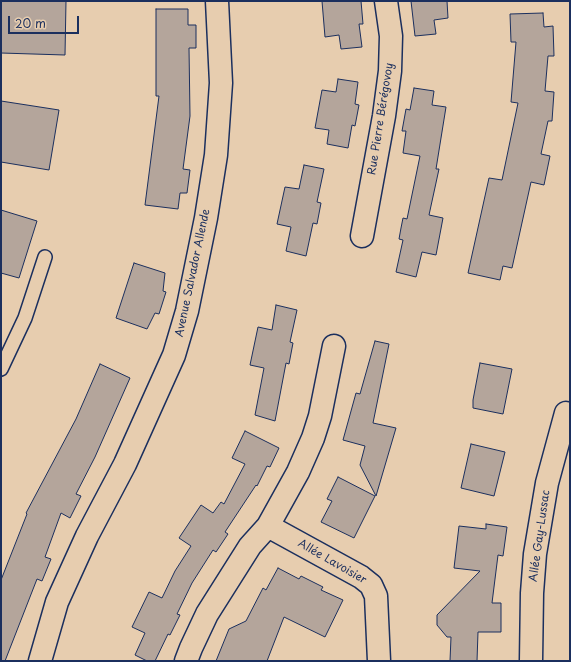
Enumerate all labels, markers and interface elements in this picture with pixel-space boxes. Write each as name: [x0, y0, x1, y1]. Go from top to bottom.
scale bar: [10, 8, 81, 34]
text: 20 m: [15, 14, 46, 32]
street label: Rue Pierre Bérégovoy: [366, 62, 396, 176]
street label: Avenue Salvador Allende: [173, 208, 213, 338]
street label: Allée Gay-Lussac: [527, 489, 553, 583]
street label: Allée Lavoisier: [295, 537, 369, 587]

